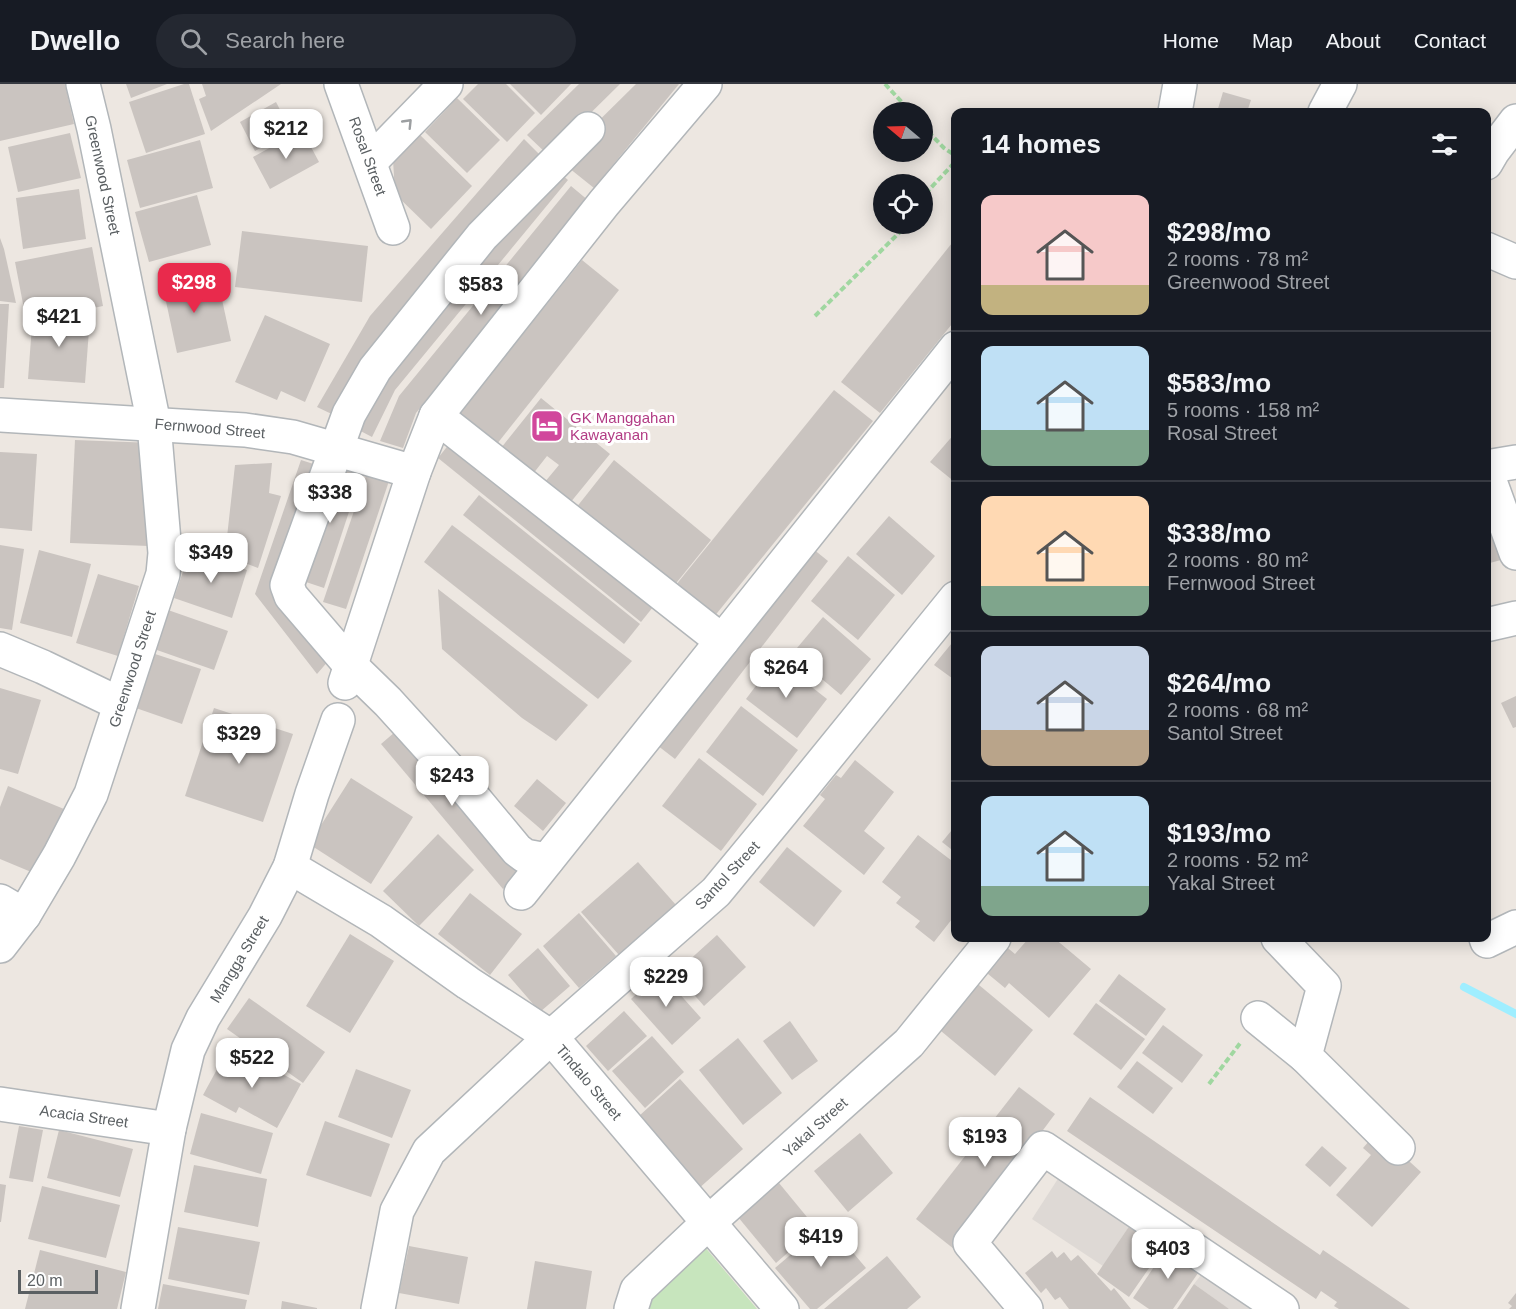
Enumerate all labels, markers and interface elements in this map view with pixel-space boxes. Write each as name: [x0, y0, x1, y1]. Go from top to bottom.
search box: [156, 14, 576, 68]
text: Dwello: [30, 25, 120, 56]
icon: search: [177, 25, 210, 58]
text: Search here: [225, 28, 345, 53]
text: Home: [1163, 29, 1219, 52]
text: Map: [1252, 29, 1293, 52]
text: About: [1326, 29, 1381, 52]
text: Contact: [1414, 29, 1486, 52]
north arrow: [873, 102, 933, 162]
map controls: [873, 102, 933, 234]
pin: $212: [250, 109, 322, 160]
street label: Greenwood Street: [82, 114, 124, 237]
street label: Rosal Street: [346, 114, 390, 198]
text: $212: [264, 117, 308, 139]
one-way arrow: [401, 119, 412, 129]
icon: filters: [1428, 128, 1461, 161]
text: 14 homes: [981, 129, 1101, 159]
button: locate: [873, 174, 933, 234]
text: $298/mo: [1167, 217, 1271, 247]
icon: home: [1029, 219, 1101, 291]
text: 2 rooms · 78 m²: [1167, 248, 1308, 270]
pin: $298: [158, 263, 230, 314]
pin: $583: [445, 265, 517, 316]
text: $298: [172, 271, 216, 293]
text: Greenwood Street: [1167, 271, 1329, 293]
text: $583: [459, 273, 503, 295]
pin: $421: [23, 297, 95, 348]
text: $421: [37, 305, 81, 327]
text: $583/mo: [1167, 368, 1271, 398]
icon: home: [1029, 370, 1101, 442]
text: 5 rooms · 158 m²: [1167, 399, 1319, 421]
hotel icon: GK Manggahan Kawayanan: [529, 408, 565, 444]
place label: GK Manggahan Kawayanan: [570, 409, 675, 443]
street label: Fernwood Street: [154, 415, 267, 441]
text: Rosal Street: [1167, 422, 1277, 444]
pin: $338: [294, 473, 366, 524]
text: $338: [308, 481, 352, 503]
text: $338/mo: [1167, 518, 1271, 548]
icon: home: [1029, 520, 1101, 592]
pin: $349: [175, 533, 247, 584]
text: $349: [189, 541, 233, 563]
text: 2 rooms · 80 m²: [1167, 549, 1308, 571]
text: Fernwood Street: [1167, 572, 1315, 594]
street label: Greenwood Street: [105, 608, 159, 730]
pin: $264: [750, 648, 822, 699]
text: $264: [764, 656, 808, 678]
text: $264/mo: [1167, 668, 1271, 698]
icon: home: [1029, 670, 1101, 742]
text: 2 rooms · 68 m²: [1167, 699, 1308, 721]
pin: $329: [203, 714, 275, 765]
text: $329: [217, 722, 261, 744]
text: Santol Street: [1167, 722, 1283, 744]
pin: $243: [416, 756, 488, 807]
text: $243: [430, 764, 474, 786]
text: $193/mo: [1167, 818, 1271, 848]
icon: home: [1029, 820, 1101, 892]
street label: Santol Street: [691, 837, 763, 913]
text: 2 rooms · 52 m²: [1167, 849, 1308, 871]
text: Yakal Street: [1167, 872, 1274, 894]
street label: Mangga Street: [206, 912, 272, 1006]
pin: $229: [630, 957, 702, 1008]
text: $229: [644, 965, 688, 987]
pin: $522: [216, 1038, 288, 1089]
street label: Tindalo Street: [553, 1041, 626, 1124]
text: $522: [230, 1046, 274, 1068]
street label: Yakal Street: [779, 1093, 851, 1160]
street label: Acacia Street: [39, 1101, 130, 1131]
pin: $193: [949, 1117, 1021, 1168]
text: $193: [963, 1125, 1007, 1147]
pin: $419: [785, 1217, 857, 1268]
text: $419: [799, 1225, 843, 1247]
pin: $403: [1132, 1229, 1204, 1280]
text: $403: [1146, 1237, 1190, 1259]
scale bar: [18, 1267, 98, 1294]
text: 20 m: [27, 1272, 63, 1289]

